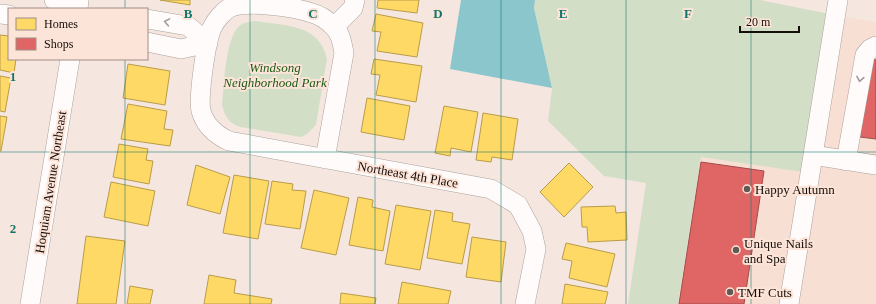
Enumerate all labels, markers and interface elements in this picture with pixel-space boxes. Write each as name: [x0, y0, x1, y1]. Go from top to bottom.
text: B: [184, 6, 193, 21]
text: C: [308, 6, 318, 21]
text: D: [433, 6, 443, 21]
text: E: [559, 6, 567, 21]
text: F: [684, 6, 692, 21]
legend: [8, 8, 148, 60]
scale bar: [740, 8, 799, 34]
text: 20 m: [746, 15, 771, 29]
text: Homes: [44, 17, 78, 31]
one-way arrow: [163, 19, 170, 27]
text: Shops: [44, 37, 74, 51]
park label: Windsong Neighborhood Park: [222, 60, 327, 90]
text: 1: [10, 69, 16, 84]
one-way arrow: [857, 76, 865, 82]
street label: Hoquiam Avenue Northeast: [32, 109, 69, 254]
street label: Northeast 4th Place: [356, 158, 460, 191]
place label: Happy Autumn: [755, 182, 835, 197]
marker: Happy Autumn: [742, 184, 752, 194]
text: 2: [10, 221, 16, 236]
place label: Unique Nails and Spa: [744, 236, 813, 266]
marker: Unique Nails and Spa: [731, 245, 741, 255]
place label: TMF Cuts: [738, 285, 792, 300]
marker: TMF Cuts: [725, 287, 735, 297]

